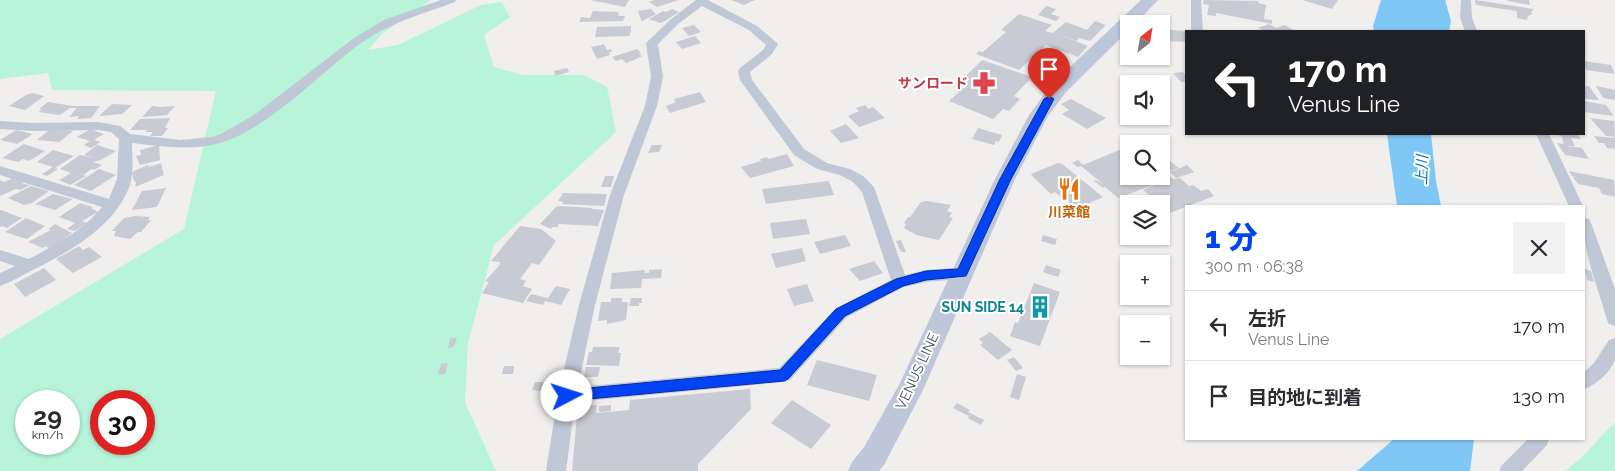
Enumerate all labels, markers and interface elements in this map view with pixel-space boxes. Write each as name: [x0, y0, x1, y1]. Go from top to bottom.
north arrow: [1120, 15, 1170, 65]
map controls: [1120, 15, 1170, 365]
pin: [1028, 48, 1070, 99]
text: 170 m: [1288, 49, 1387, 90]
icon: left: [1205, 50, 1270, 115]
icon: arrive: [1035, 55, 1063, 83]
pharmacy icon: サンロード: [971, 70, 997, 96]
place label: サンロード: [898, 75, 968, 91]
button: sound: [1120, 75, 1170, 125]
text: Venus Line: [1288, 91, 1400, 117]
button: search: [1120, 135, 1170, 185]
water label: 上川: [1412, 153, 1432, 185]
restaurant icon: 川菜館: [1056, 176, 1082, 202]
button: layers: [1120, 195, 1170, 245]
place label: 川菜館: [1048, 204, 1090, 220]
text: 1 分: [1205, 220, 1258, 255]
button: close: [1513, 222, 1565, 274]
button: +: [1120, 255, 1170, 305]
text: 300 m · 06:38: [1205, 257, 1304, 276]
building icon: SUN SIDE 14: [1027, 294, 1053, 320]
place label: SUN SIDE 14: [942, 299, 1024, 315]
text: 左折: [1248, 307, 1286, 329]
icon: left: [1205, 312, 1233, 340]
button: −: [1120, 315, 1170, 365]
text: 170 m: [1513, 315, 1565, 337]
street label: VENUS LINE: [892, 330, 942, 412]
text: Venus Line: [1248, 330, 1329, 349]
position arrow: [540, 369, 592, 421]
icon: arrive: [1205, 382, 1233, 410]
text: 130 m: [1513, 385, 1565, 407]
text: 目的地に到着: [1248, 386, 1362, 408]
speed limit sign: 30: [90, 390, 155, 455]
text: 29: [33, 401, 62, 431]
text: km/h: [32, 428, 63, 442]

